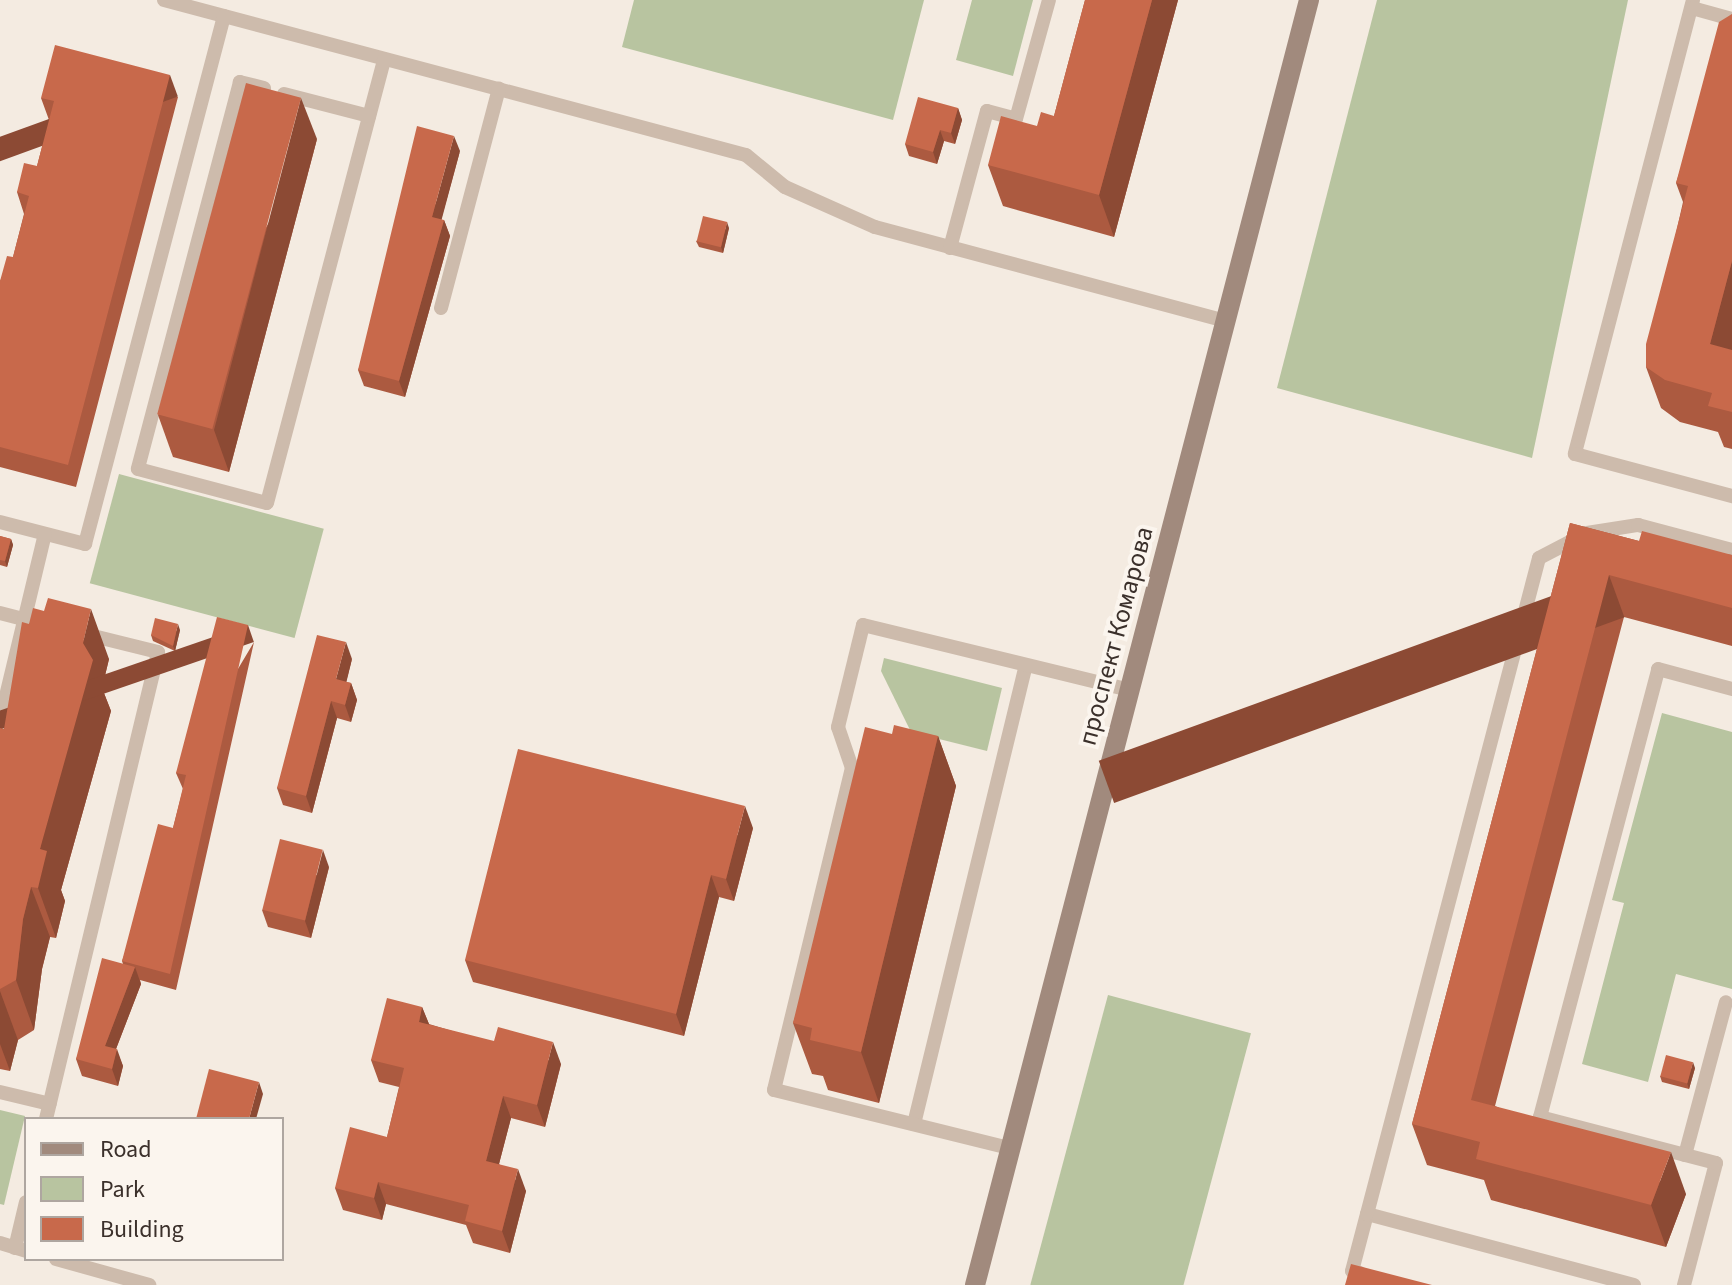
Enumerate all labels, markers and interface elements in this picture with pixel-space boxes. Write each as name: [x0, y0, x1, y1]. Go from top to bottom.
street label: проспект Комарова: [1072, 523, 1160, 749]
legend: [24, 1117, 284, 1261]
text: Road: [100, 1132, 152, 1167]
text: Park: [100, 1172, 145, 1207]
text: Building: [100, 1212, 184, 1247]

